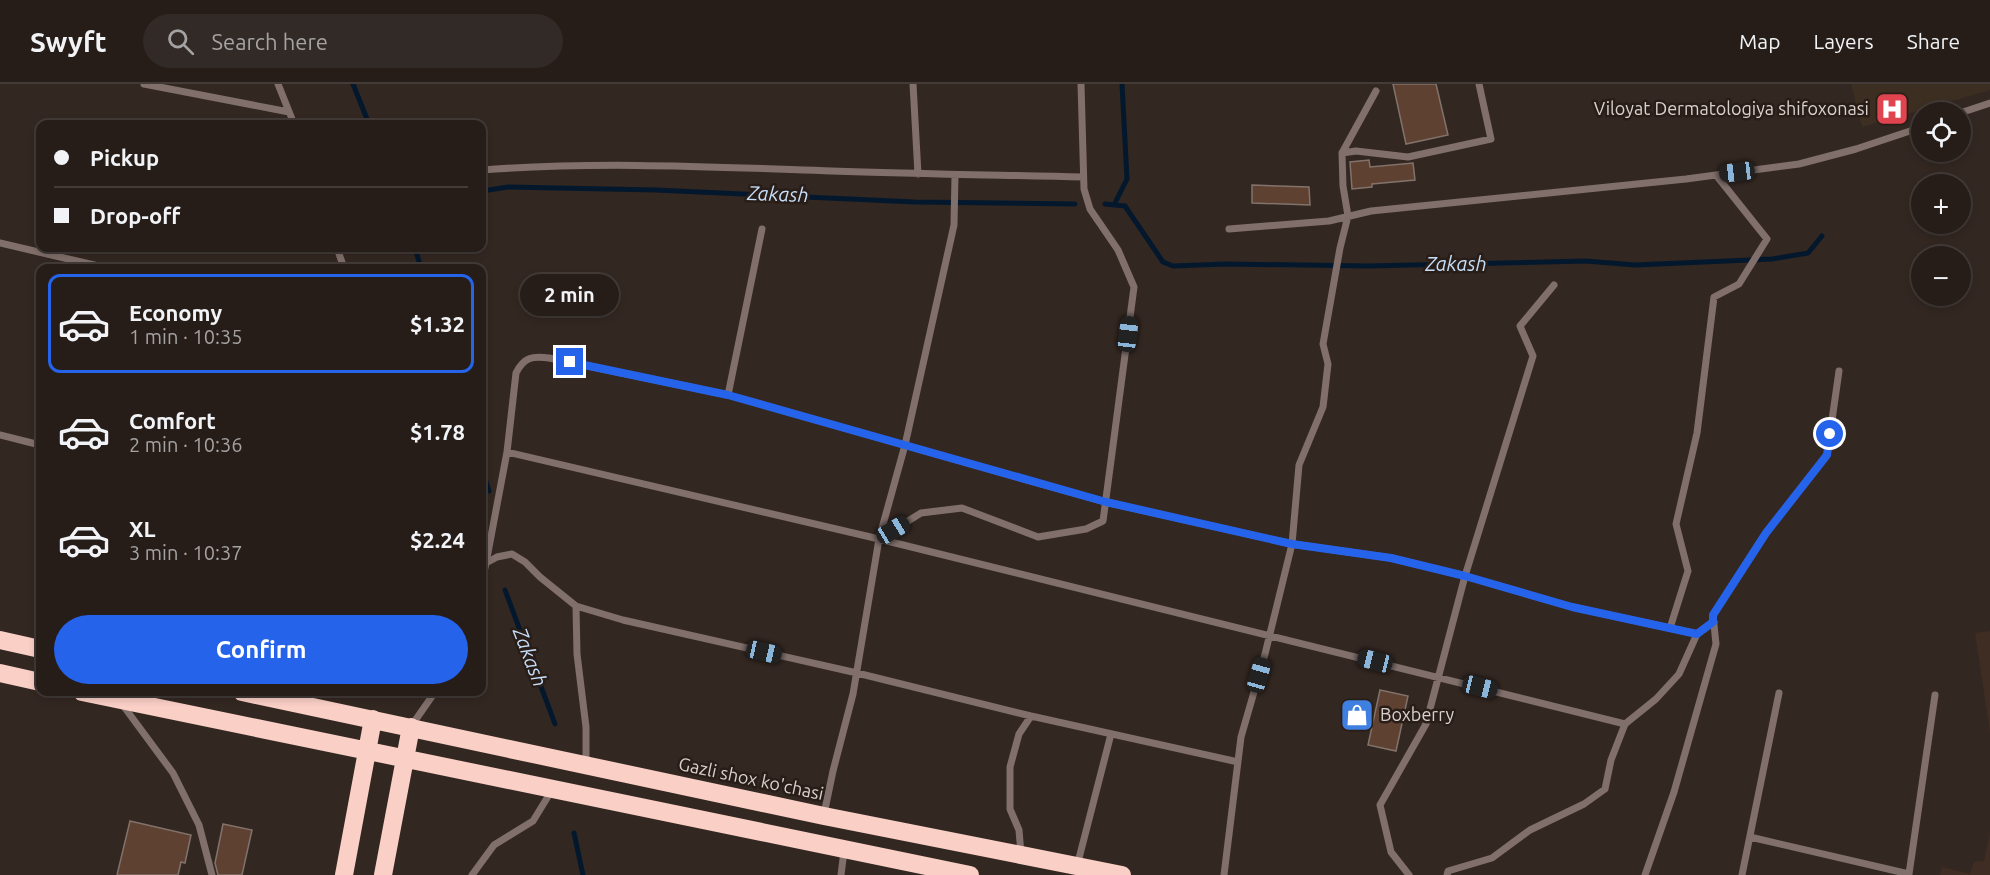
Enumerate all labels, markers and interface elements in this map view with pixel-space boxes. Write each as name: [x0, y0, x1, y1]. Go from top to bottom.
search box: [143, 14, 563, 68]
icon: search: [164, 25, 197, 58]
text: Swyft: [30, 26, 107, 57]
text: Search here: [212, 29, 328, 54]
text: Map: [1739, 29, 1780, 53]
text: Layers: [1813, 29, 1874, 53]
text: Share: [1907, 29, 1960, 53]
hospital icon: Viloyat Dermatologiya shifoxonasi: [1874, 91, 1910, 127]
place label: Viloyat Dermatologiya shifoxonasi: [1594, 98, 1869, 118]
map controls: [1911, 102, 1971, 306]
button: locate: [1911, 102, 1971, 162]
text: Pickup: [90, 145, 159, 170]
car: [1718, 161, 1756, 183]
button: +: [1911, 174, 1971, 234]
water label: Zakash: [746, 181, 809, 206]
text: Drop-off: [90, 203, 180, 228]
button: −: [1911, 246, 1971, 306]
water label: Zakash: [1424, 252, 1487, 275]
callout: 2 min: [520, 275, 620, 317]
text: 2 min: [544, 283, 595, 306]
icon: car: [57, 297, 111, 351]
text: Economy: [129, 300, 222, 325]
text: $1.32: [410, 311, 465, 336]
car: [1117, 315, 1139, 353]
text: 1 min · 10:35: [129, 325, 243, 348]
route end: [556, 348, 583, 375]
icon: car: [57, 405, 111, 459]
text: Comfort: [129, 408, 216, 433]
text: $1.78: [410, 419, 465, 444]
route start: [1816, 420, 1843, 447]
text: 2 min · 10:36: [129, 433, 243, 456]
icon: car: [57, 513, 111, 567]
car: [873, 513, 913, 547]
text: XL: [129, 516, 156, 541]
text: $2.24: [410, 527, 465, 552]
text: 3 min · 10:37: [129, 541, 243, 564]
button: Confirm: [54, 615, 468, 684]
water label: Zakash: [508, 623, 552, 690]
car: [744, 639, 784, 665]
car: [1355, 648, 1395, 674]
car: [1245, 655, 1273, 695]
car: [1460, 674, 1500, 700]
shop icon: Boxberry: [1339, 697, 1375, 733]
place label: Boxberry: [1380, 704, 1454, 724]
street label: Gazli shox ko'chasi: [677, 753, 825, 803]

